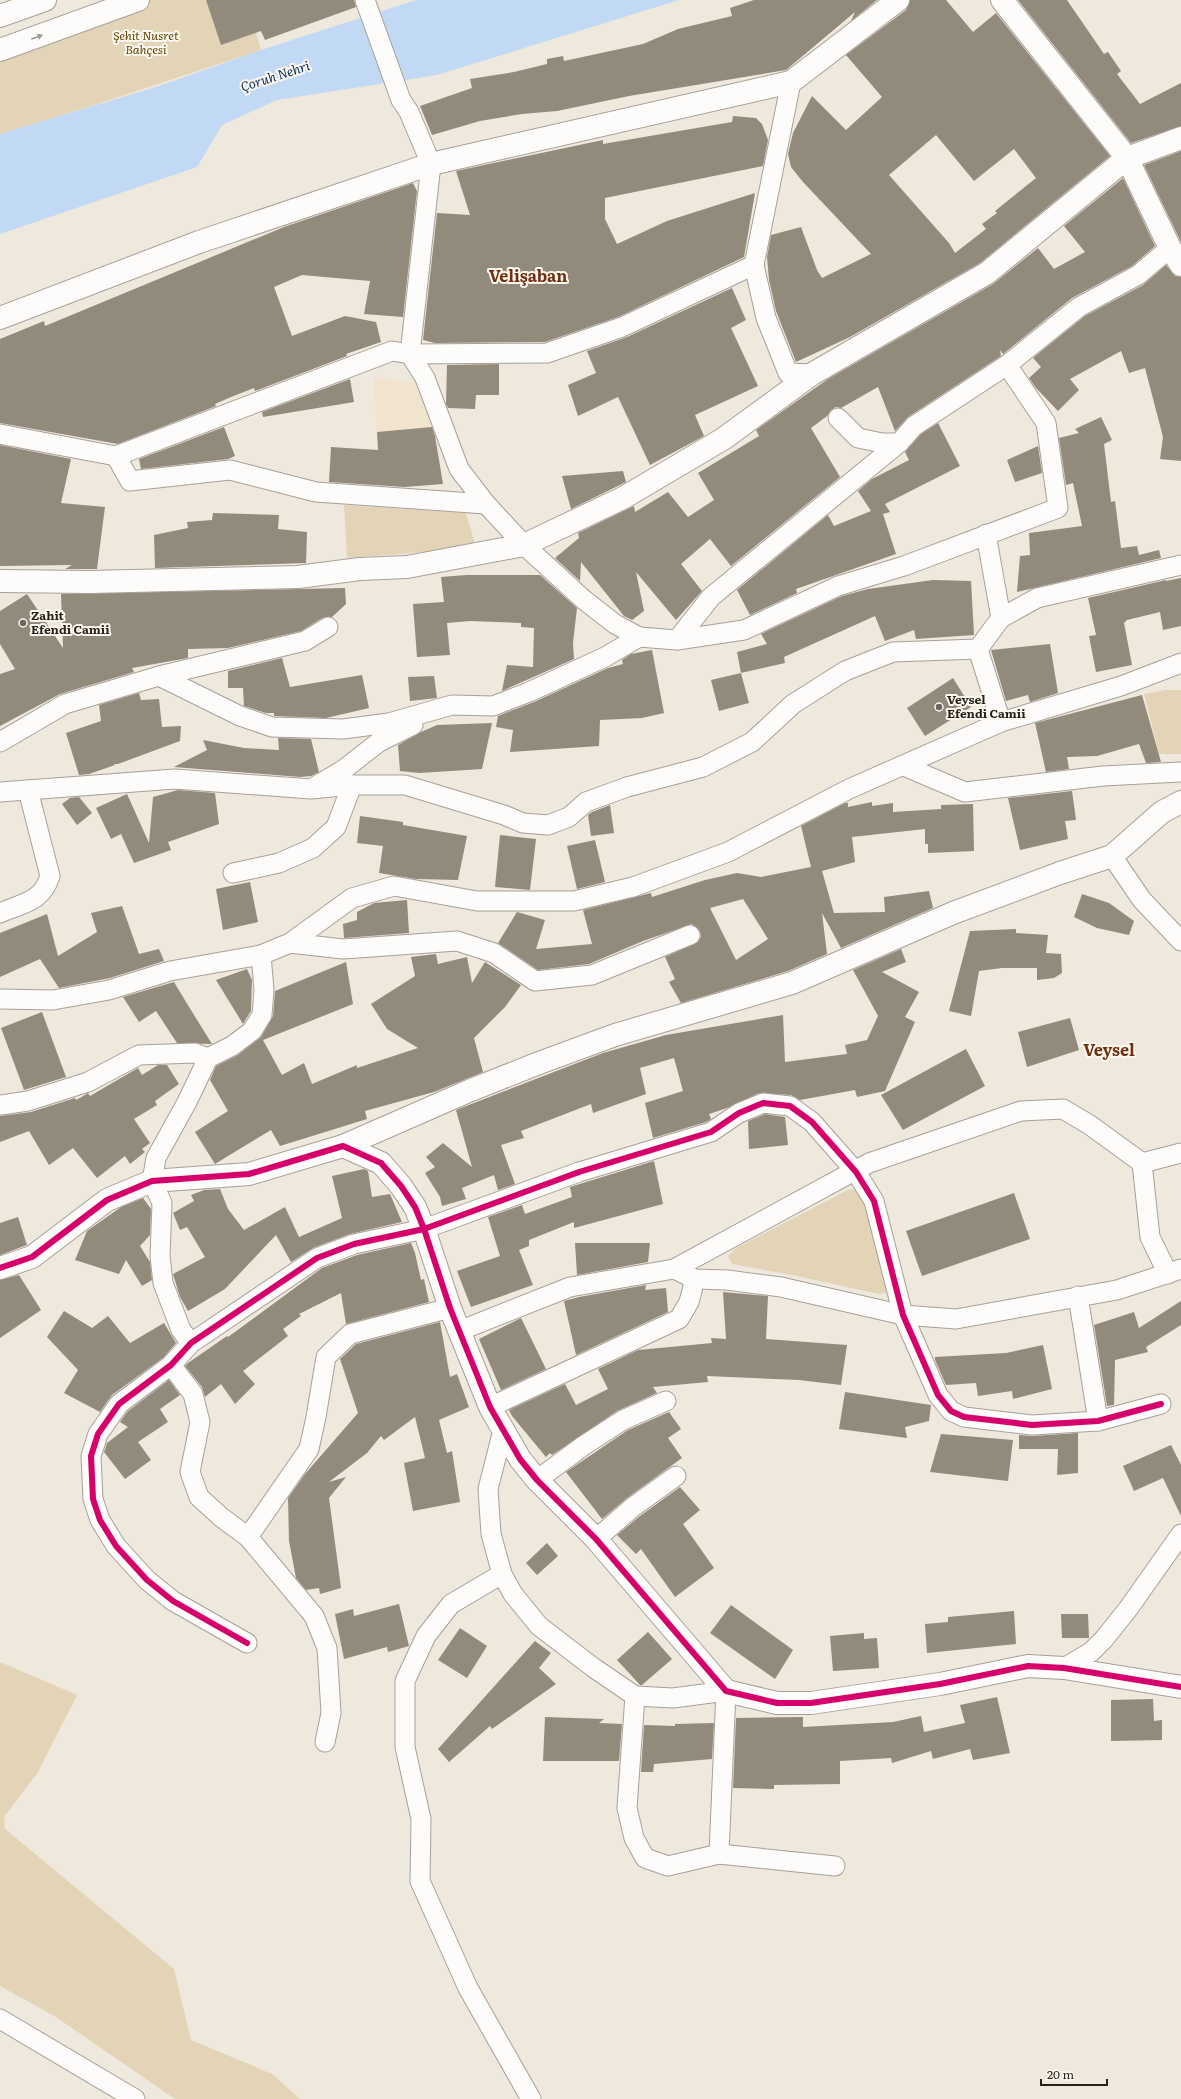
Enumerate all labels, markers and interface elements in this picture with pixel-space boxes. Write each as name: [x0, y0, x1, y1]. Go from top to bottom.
park label: Şehit Nusret Bahçesi: [113, 26, 179, 58]
one-way arrow: [31, 34, 43, 40]
water label: Çoruh Nehri: [238, 55, 312, 96]
district label: Velişaban: [489, 263, 567, 287]
place label: Zahit Efendi Camii: [31, 606, 110, 638]
marker: Zahit Efendi Camii: [18, 618, 28, 628]
place label: Veysel Efendi Camii: [947, 690, 1026, 722]
marker: Veysel Efendi Camii: [934, 702, 944, 712]
district label: Veysel: [1083, 1037, 1135, 1061]
scale bar: [1041, 2061, 1107, 2087]
text: 20 m: [1047, 2065, 1074, 2083]

